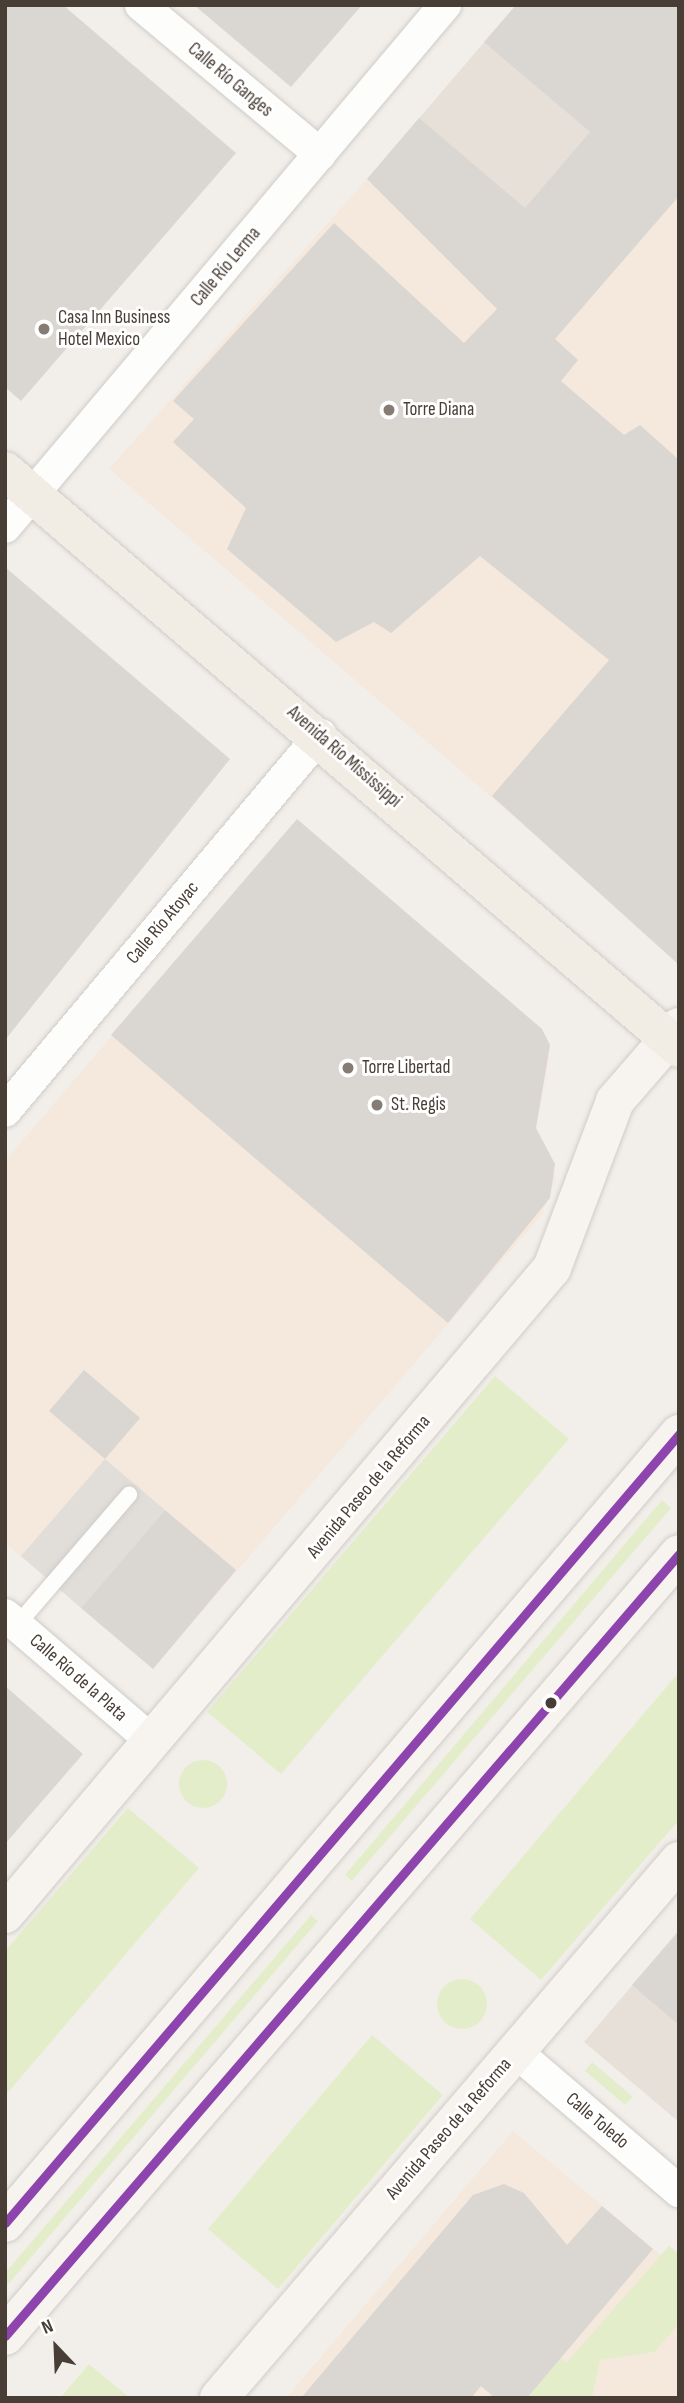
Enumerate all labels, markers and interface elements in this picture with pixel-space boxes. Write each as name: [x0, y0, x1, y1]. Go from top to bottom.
street label: Calle Río Ganges: [183, 38, 277, 122]
street label: Calle Río Lerma: [186, 223, 266, 311]
place label: Casa Inn Business Hotel Mexico: [58, 307, 170, 351]
marker: Casa Inn Business Hotel Mexico: [36, 321, 52, 337]
place label: Torre Diana: [403, 399, 474, 421]
marker: Torre Diana: [381, 402, 397, 418]
street label: Avenida Río Mississippi: [282, 701, 406, 813]
street label: Calle Río Atoyac: [122, 877, 204, 969]
place label: Torre Libertad: [362, 1057, 450, 1079]
marker: Torre Libertad: [340, 1060, 356, 1076]
place label: St. Regis: [391, 1094, 446, 1116]
marker: St. Regis: [369, 1097, 385, 1113]
street label: Avenida Paseo de la Reforma: [303, 1411, 435, 1563]
street label: Calle Río de la Plata: [25, 1630, 131, 1726]
unlabelled marker: [544, 1696, 558, 1710]
street label: Avenida Paseo de la Reforma: [381, 2054, 517, 2204]
street label: Calle Toledo: [561, 2088, 633, 2154]
north arrow: [21, 2312, 91, 2382]
text: N: [38, 2315, 57, 2340]

